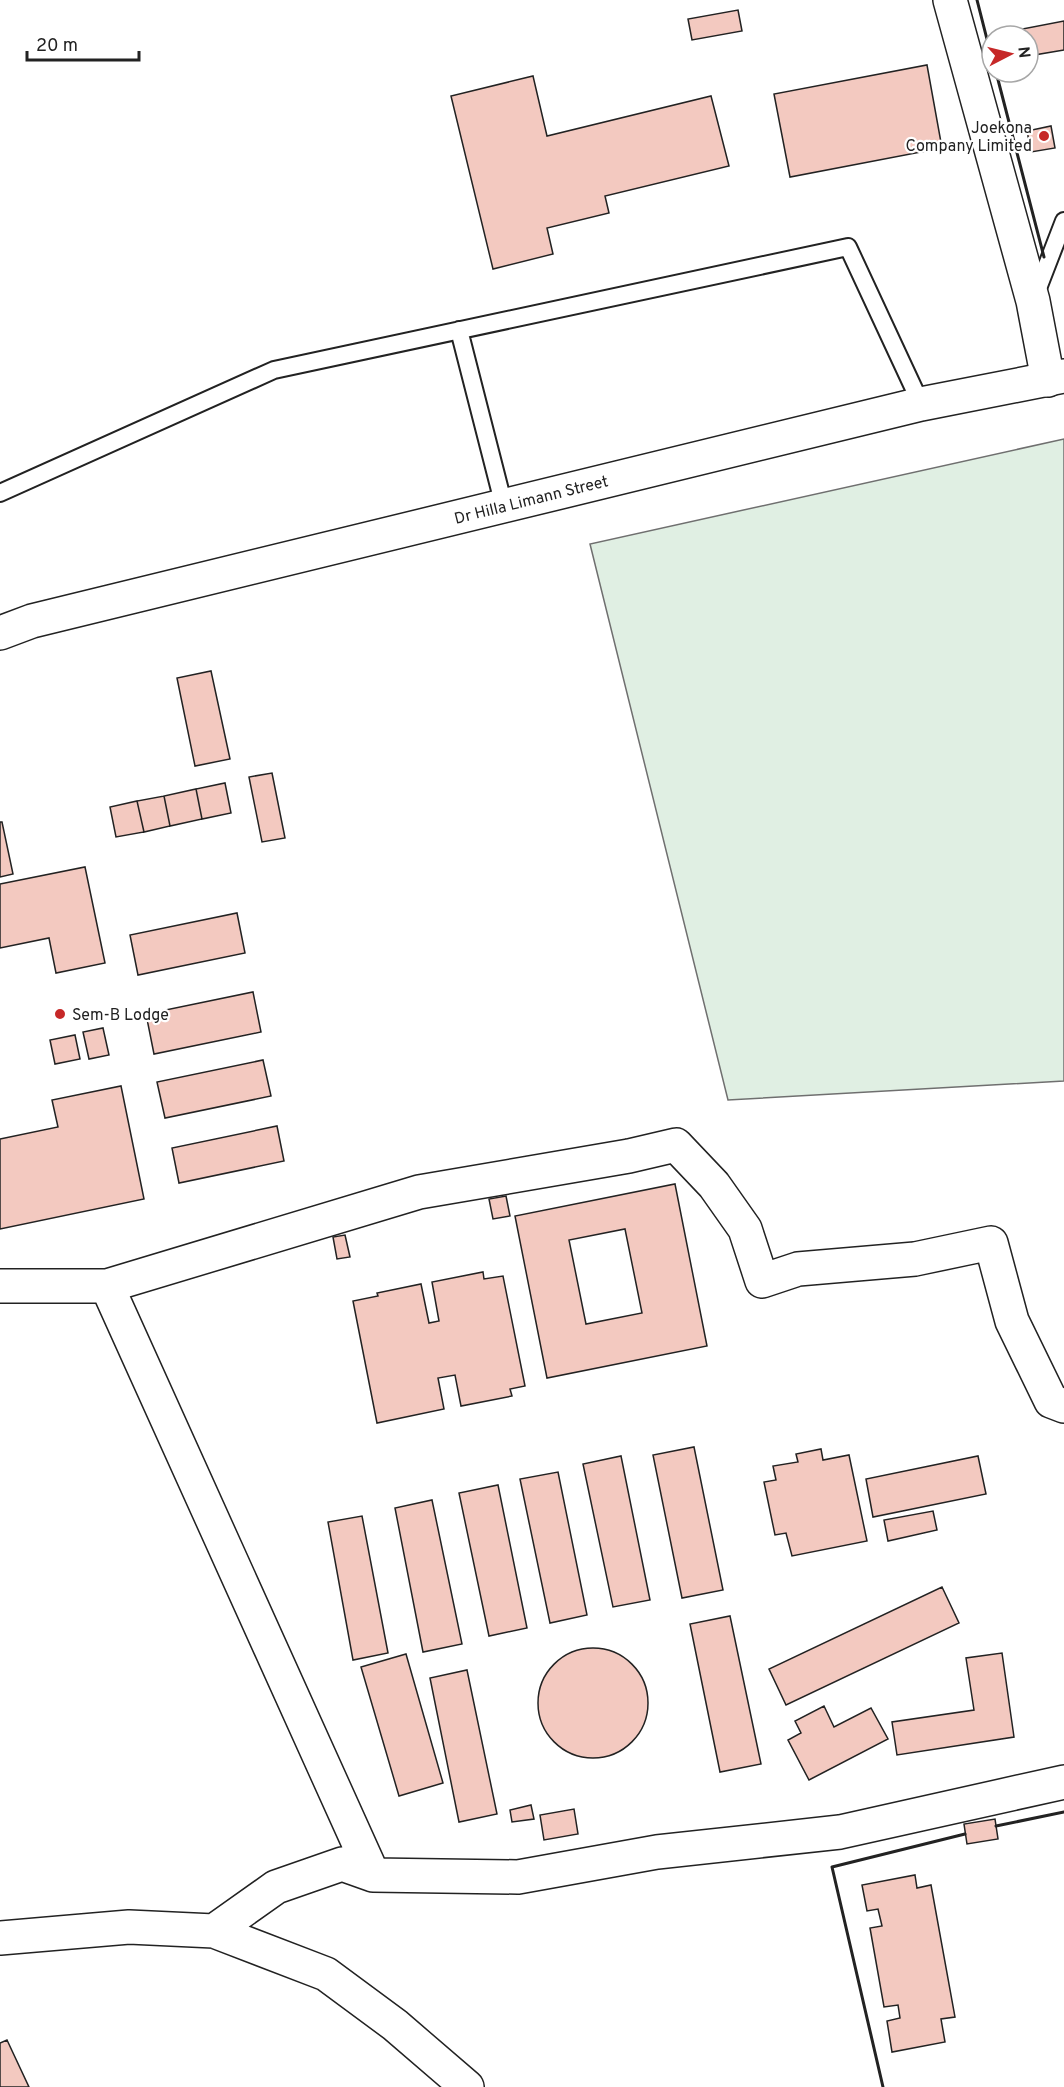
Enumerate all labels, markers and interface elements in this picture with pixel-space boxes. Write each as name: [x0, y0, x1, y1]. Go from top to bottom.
scale bar: [27, 24, 140, 62]
north arrow: [980, 24, 1040, 84]
text: 20 m: [36, 35, 78, 58]
text: N: [1012, 45, 1034, 59]
place label: Joekona Company Limited: [905, 119, 1032, 157]
marker: Joekona Company Limited: [1037, 129, 1051, 143]
street label: Dr Hilla Limann Street: [452, 472, 611, 530]
place label: Sem-B Lodge: [72, 1006, 169, 1026]
marker: Sem-B Lodge: [53, 1007, 67, 1021]

